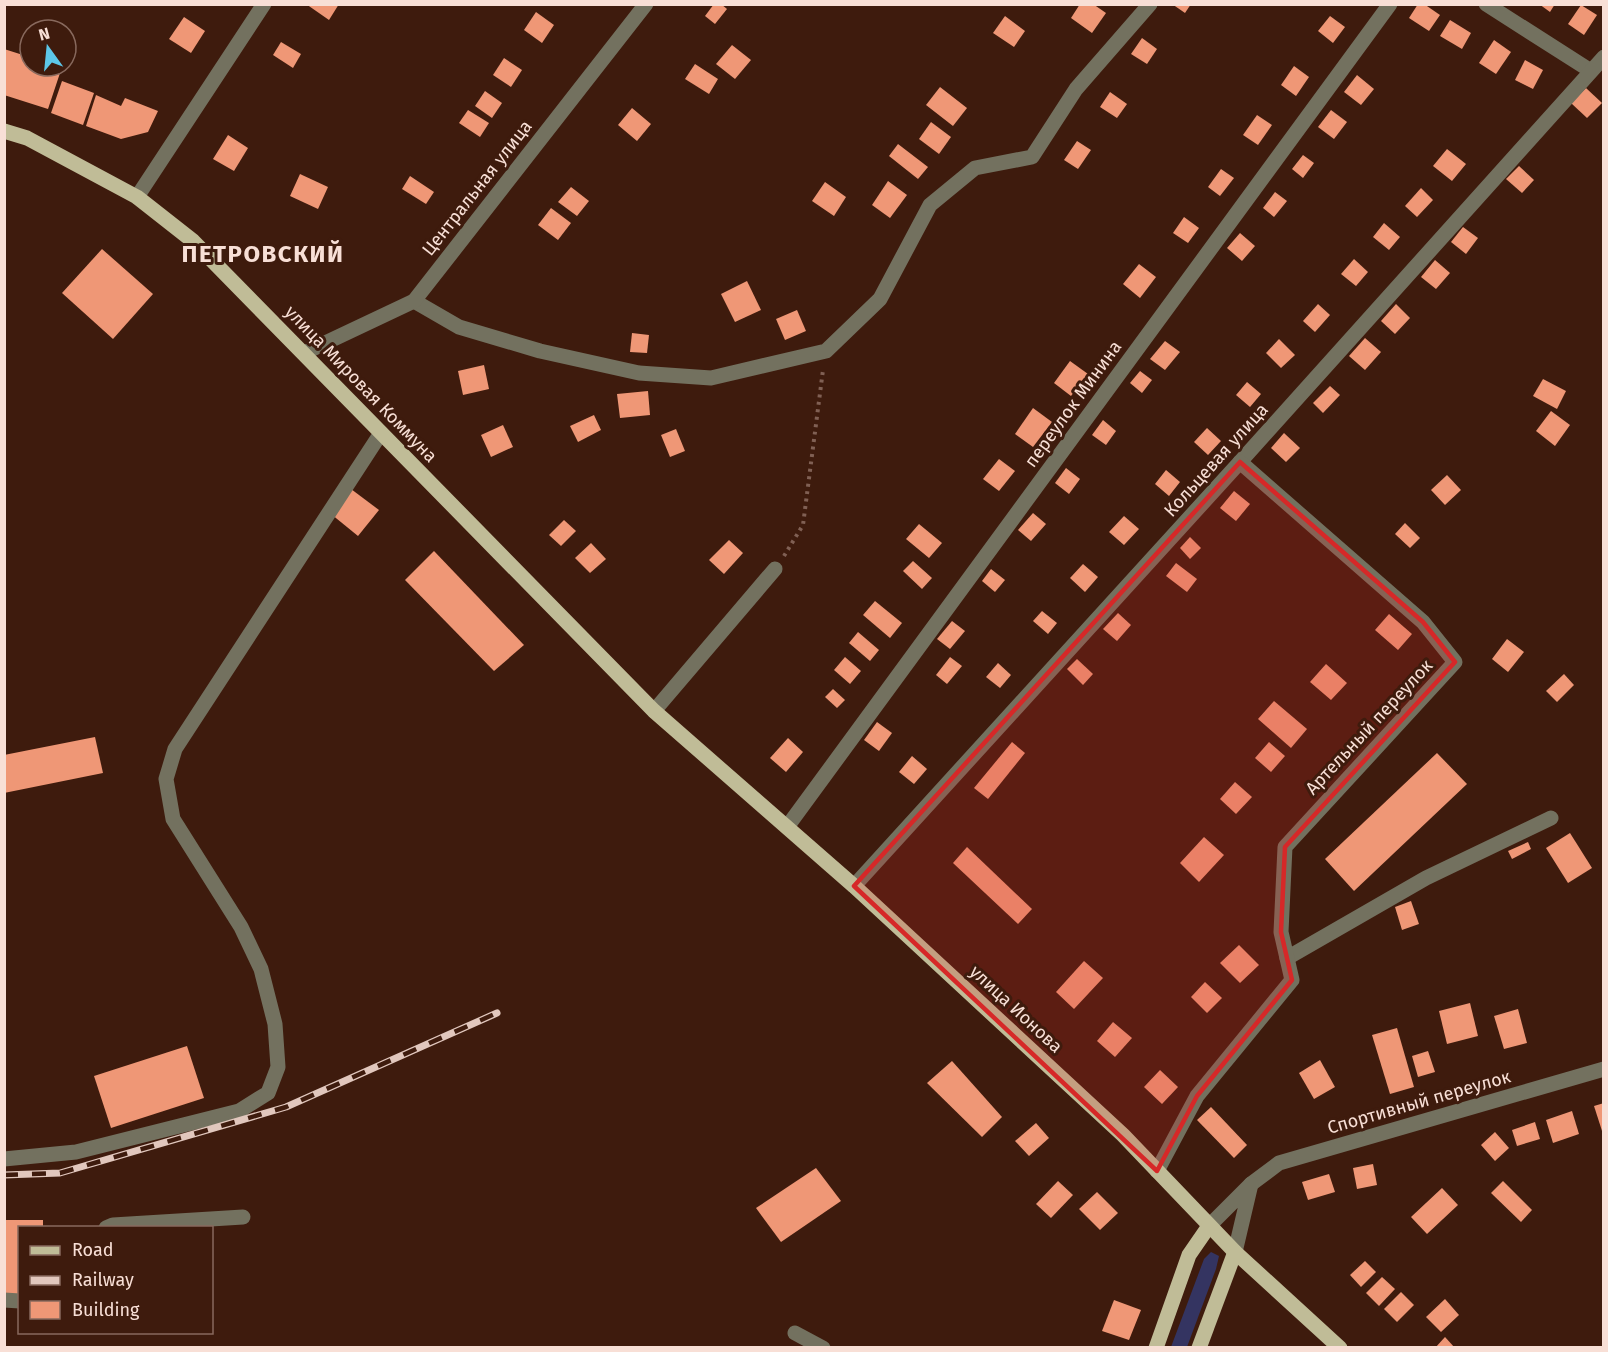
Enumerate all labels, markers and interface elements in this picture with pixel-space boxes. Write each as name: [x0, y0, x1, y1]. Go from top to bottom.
north arrow: [18, 18, 78, 78]
text: N: [37, 23, 52, 45]
street label: Центральная улица: [417, 116, 537, 260]
district label: ПЕТРОВСКИЙ: [182, 239, 344, 268]
street label: улица Мировая Коммуна: [280, 301, 442, 467]
street label: переулок Минина: [1020, 336, 1126, 472]
street label: Кольцевая улица: [1159, 399, 1273, 521]
street label: Артельный переулок: [1301, 654, 1438, 799]
street label: улица Ионова: [965, 960, 1067, 1058]
street label: Спортивный переулок: [1325, 1065, 1514, 1139]
legend: [18, 1226, 213, 1334]
text: Road: [72, 1239, 114, 1261]
text: Railway: [72, 1269, 134, 1291]
text: Building: [72, 1299, 140, 1321]

